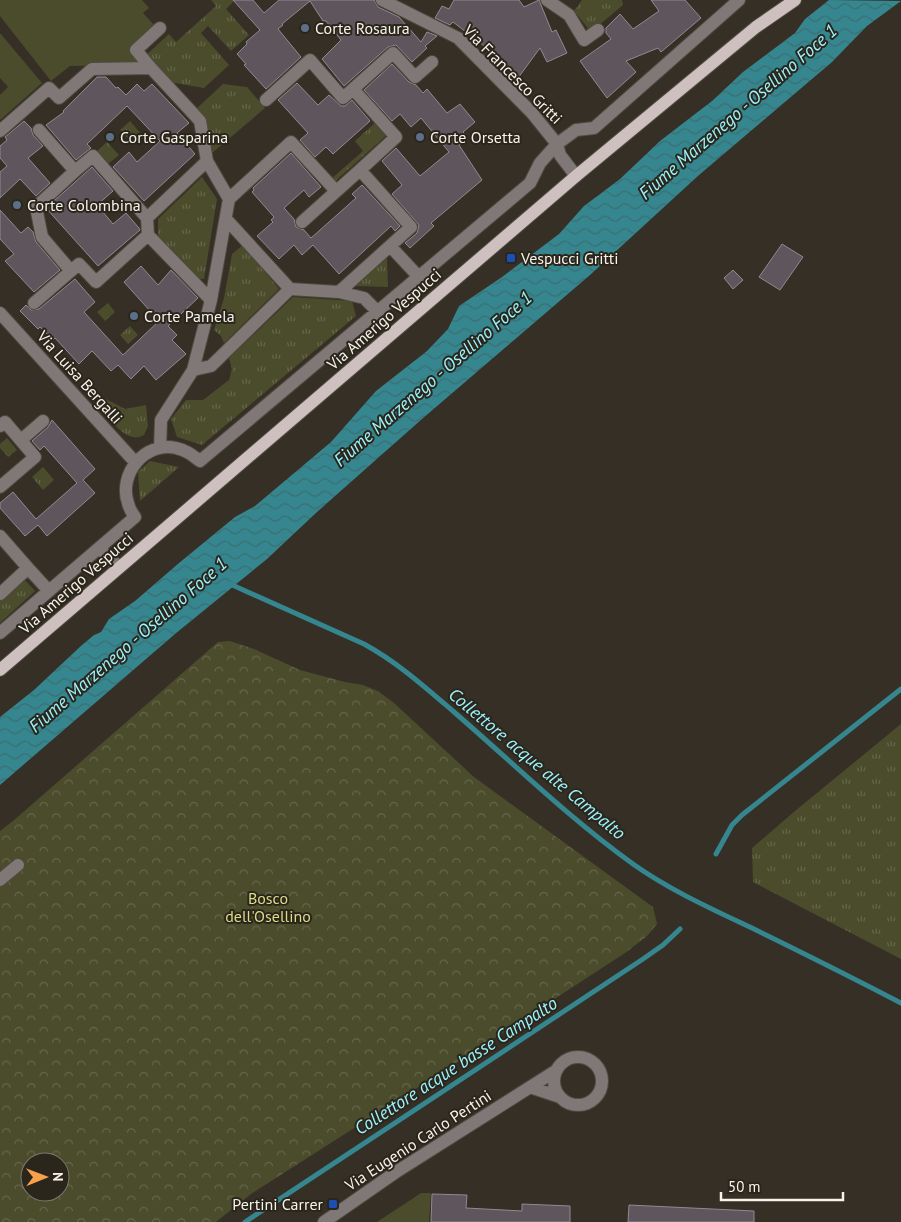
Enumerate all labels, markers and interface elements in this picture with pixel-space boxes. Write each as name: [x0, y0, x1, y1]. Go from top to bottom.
place label: Corte Rosaura: [315, 18, 410, 38]
water label: Fiume Marzenego - Osellino Foce 1: [634, 19, 842, 204]
street label: Via Francesco Gritti: [459, 20, 567, 128]
marker: Corte Rosaura: [299, 22, 311, 34]
place label: Corte Gasparina: [120, 127, 228, 147]
place label: Corte Orsetta: [430, 127, 521, 147]
marker: Corte Gasparina: [104, 131, 116, 143]
marker: Corte Orsetta: [414, 131, 426, 143]
place label: Corte Colombina: [27, 195, 141, 215]
marker: Corte Colombina: [11, 199, 23, 211]
place label: Vespucci Gritti: [520, 248, 619, 268]
marker: Vespucci Gritti: [505, 252, 517, 264]
street label: Via Amerigo Vespucci: [322, 264, 445, 375]
water label: Fiume Marzenego - Osellino Foce 1: [329, 286, 537, 471]
place label: Corte Pamela: [144, 306, 235, 326]
marker: Corte Pamela: [128, 310, 140, 322]
street label: Via Luisa Bergalli: [32, 326, 127, 428]
street label: Via Amerigo Vespucci: [14, 528, 137, 639]
water label: Fiume Marzenego - Osellino Foce 1: [24, 552, 232, 737]
water label: Collettore acque alte Campalto: [444, 683, 631, 844]
park label: Bosco dell'Osellino: [225, 888, 311, 926]
water label: Collettore acque basse Campalto: [350, 991, 561, 1140]
street label: Via Eugenio Carlo Pertini: [340, 1085, 495, 1195]
north arrow: [20, 1152, 70, 1202]
scale bar: [721, 1170, 844, 1202]
text: N: [49, 1172, 67, 1182]
text: 50 m: [728, 1177, 761, 1196]
place label: Pertini Carrer: [232, 1194, 324, 1214]
marker: Pertini Carrer: [327, 1198, 339, 1210]

